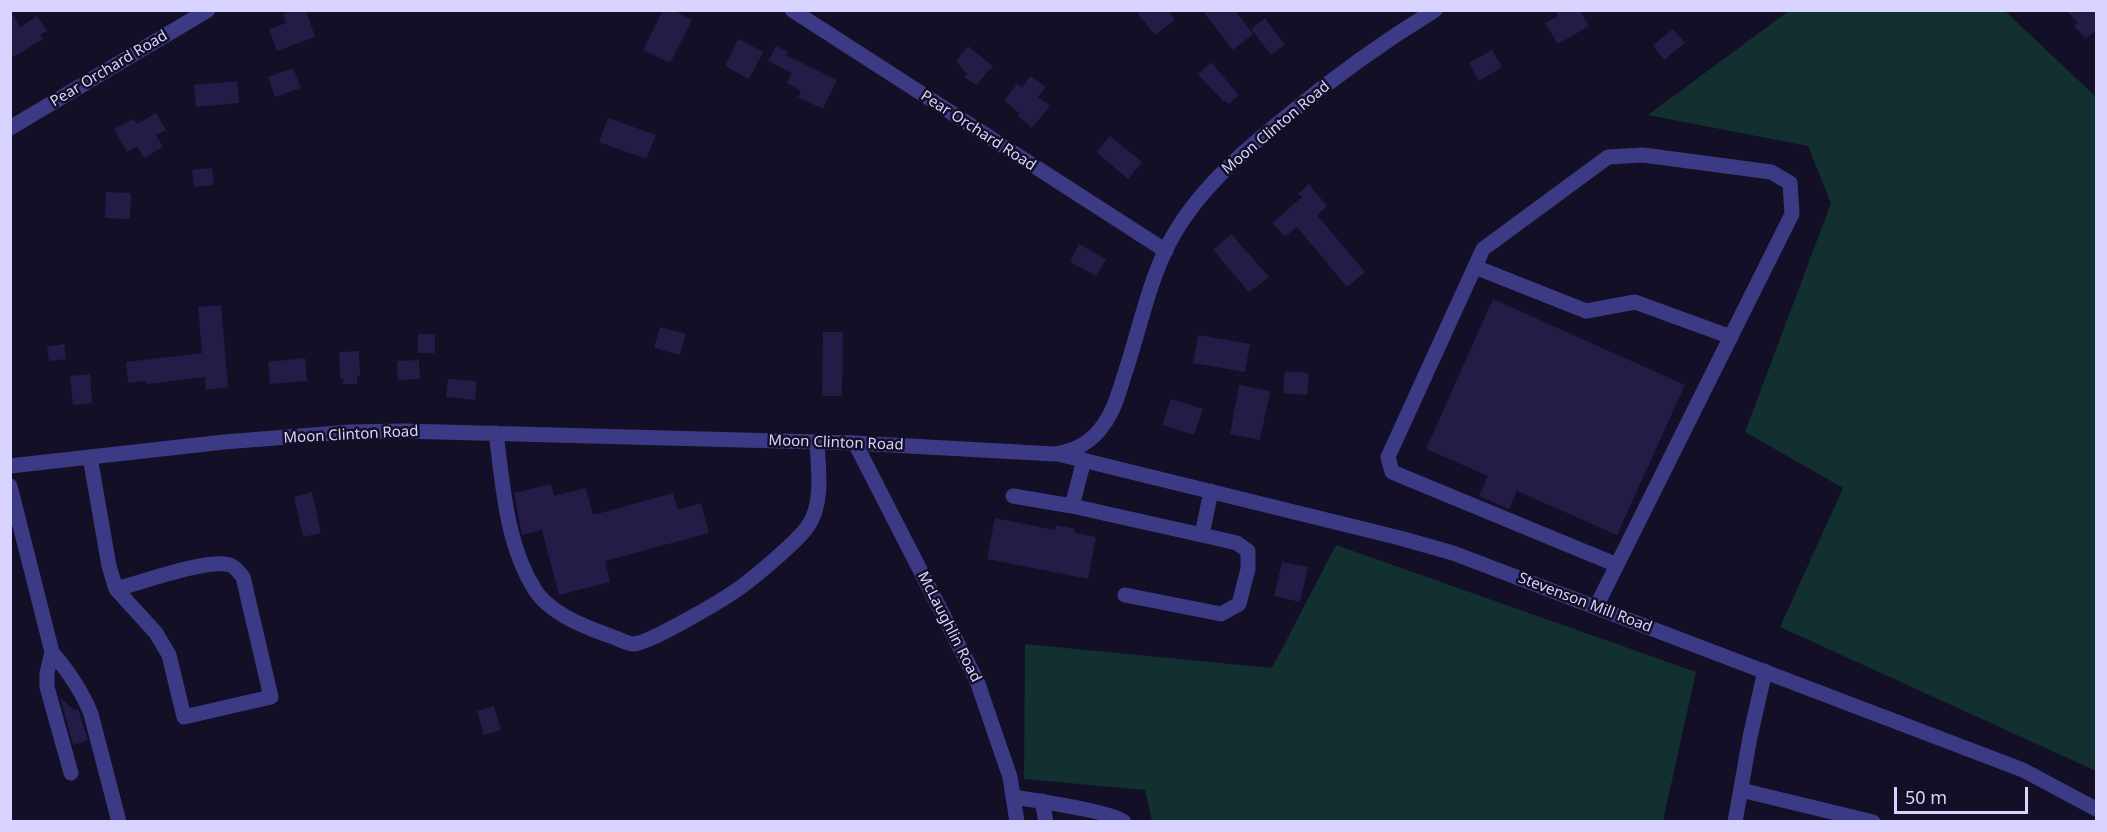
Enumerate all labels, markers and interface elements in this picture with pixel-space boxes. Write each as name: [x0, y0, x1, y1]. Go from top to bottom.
street label: Pear Orchard Road: [47, 27, 171, 111]
street label: Moon Clinton Road: [1218, 78, 1334, 178]
street label: Pear Orchard Road: [917, 87, 1039, 175]
street label: Moon Clinton Road: [283, 422, 419, 448]
street label: Moon Clinton Road: [768, 432, 904, 454]
street label: McLaughlin Road: [913, 569, 985, 685]
street label: Stevenson Mill Road: [1516, 569, 1654, 637]
scale bar: [1897, 775, 2030, 813]
text: 50 m: [1905, 785, 1947, 809]

